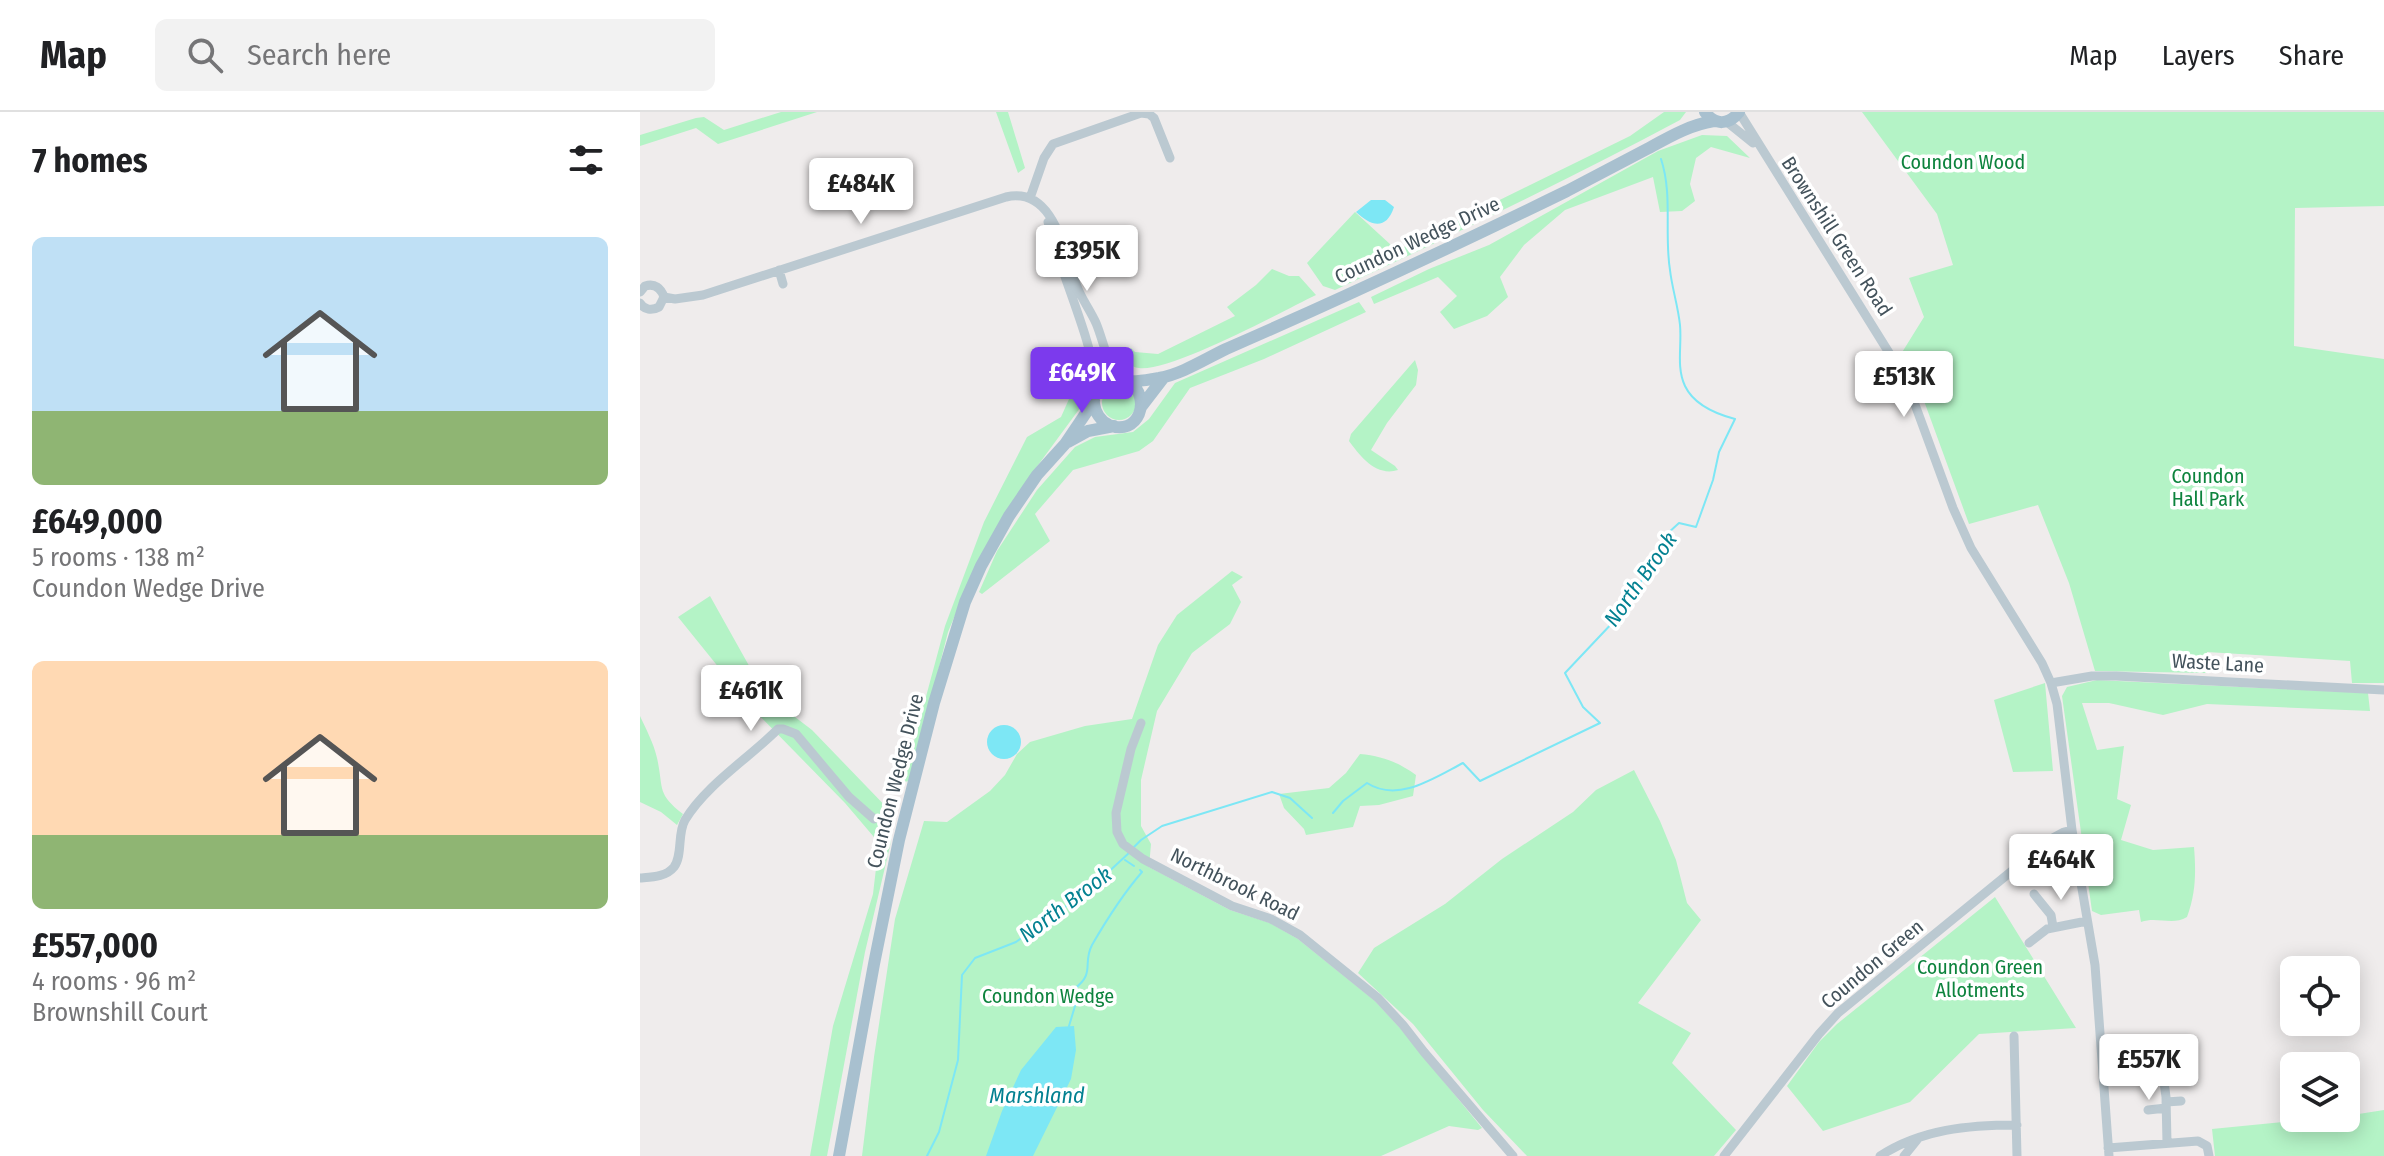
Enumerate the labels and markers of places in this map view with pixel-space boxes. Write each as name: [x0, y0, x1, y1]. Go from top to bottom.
pin: £484K: [805, 158, 917, 226]
pin: £395K: [1031, 225, 1143, 293]
pin: £649K: [1026, 347, 1138, 415]
pin: £513K: [1848, 351, 1960, 419]
pin: £461K: [695, 665, 807, 733]
pin: £464K: [2005, 834, 2117, 902]
pin: £557K: [2093, 1034, 2205, 1102]

